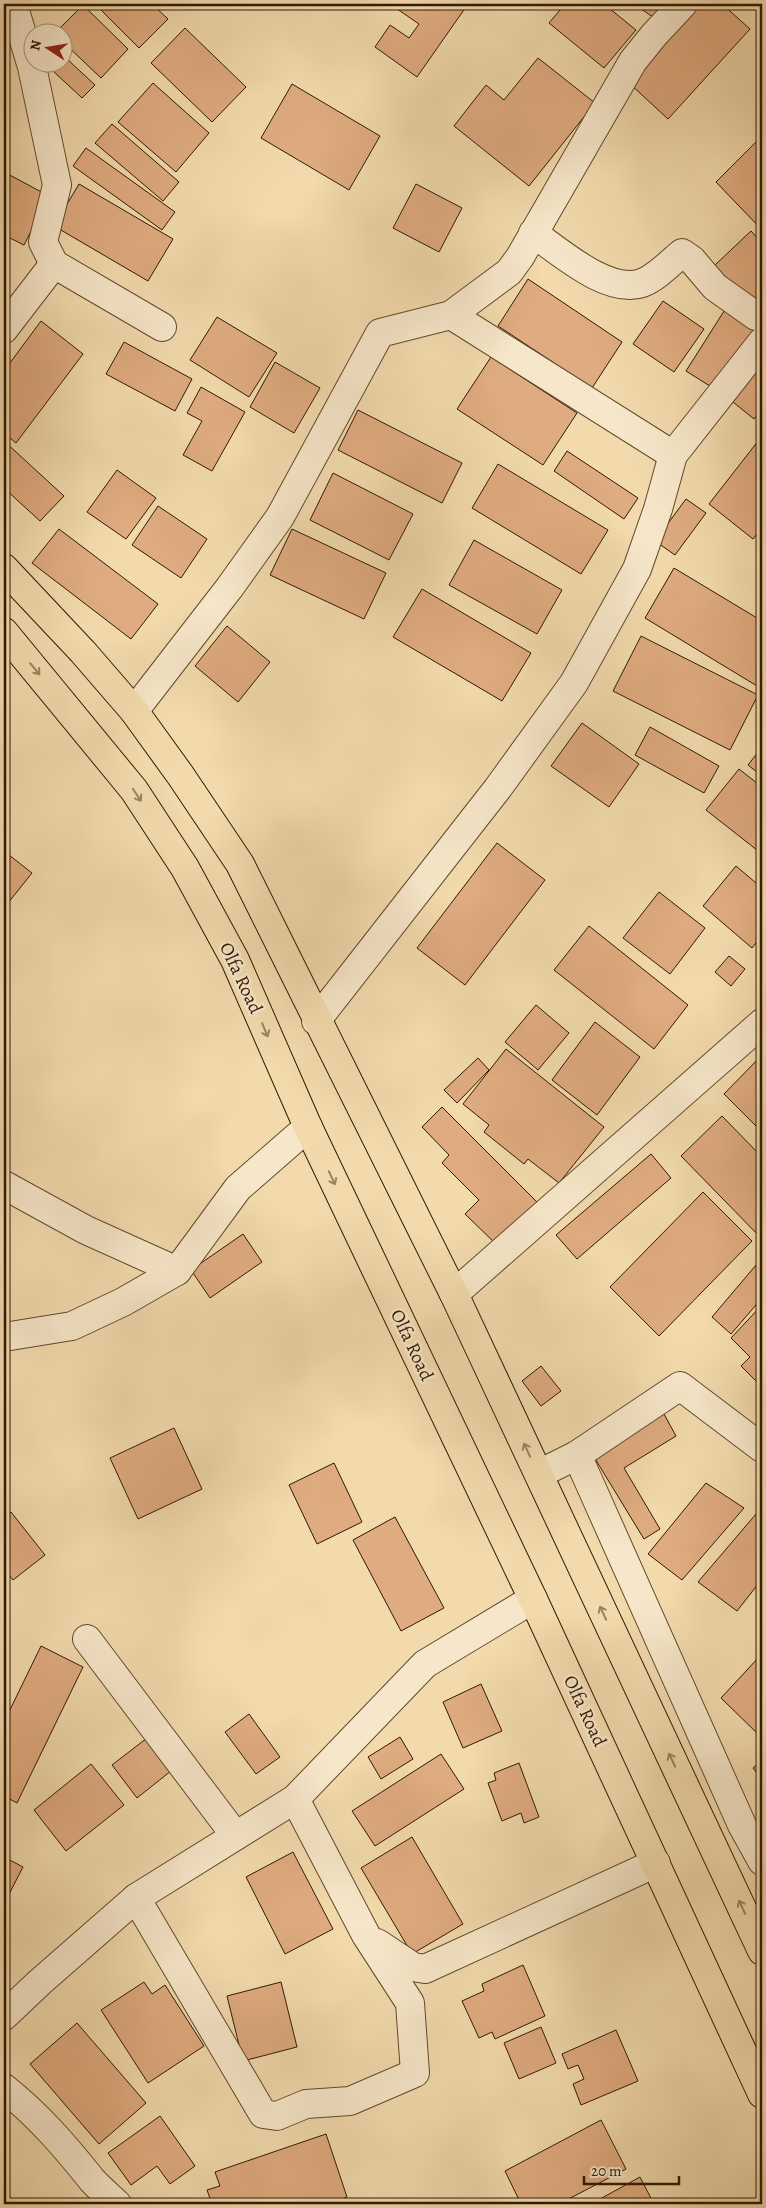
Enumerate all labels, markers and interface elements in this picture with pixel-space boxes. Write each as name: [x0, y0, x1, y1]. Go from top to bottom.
north arrow: [22, 22, 72, 72]
text: N: [25, 38, 46, 52]
one-way arrow: [29, 662, 40, 675]
one-way arrow: [132, 788, 142, 802]
street label: Olfa Road: [213, 938, 269, 1019]
one-way arrow: [261, 1022, 271, 1037]
one-way arrow: [327, 1170, 337, 1185]
street label: Olfa Road: [384, 1305, 440, 1386]
one-way arrow: [522, 1443, 531, 1458]
one-way arrow: [598, 1606, 608, 1621]
street label: Olfa Road: [557, 1671, 613, 1752]
one-way arrow: [667, 1753, 677, 1768]
one-way arrow: [736, 1900, 746, 1915]
scale bar: [584, 2153, 678, 2185]
text: 20 m: [591, 2161, 622, 2181]

